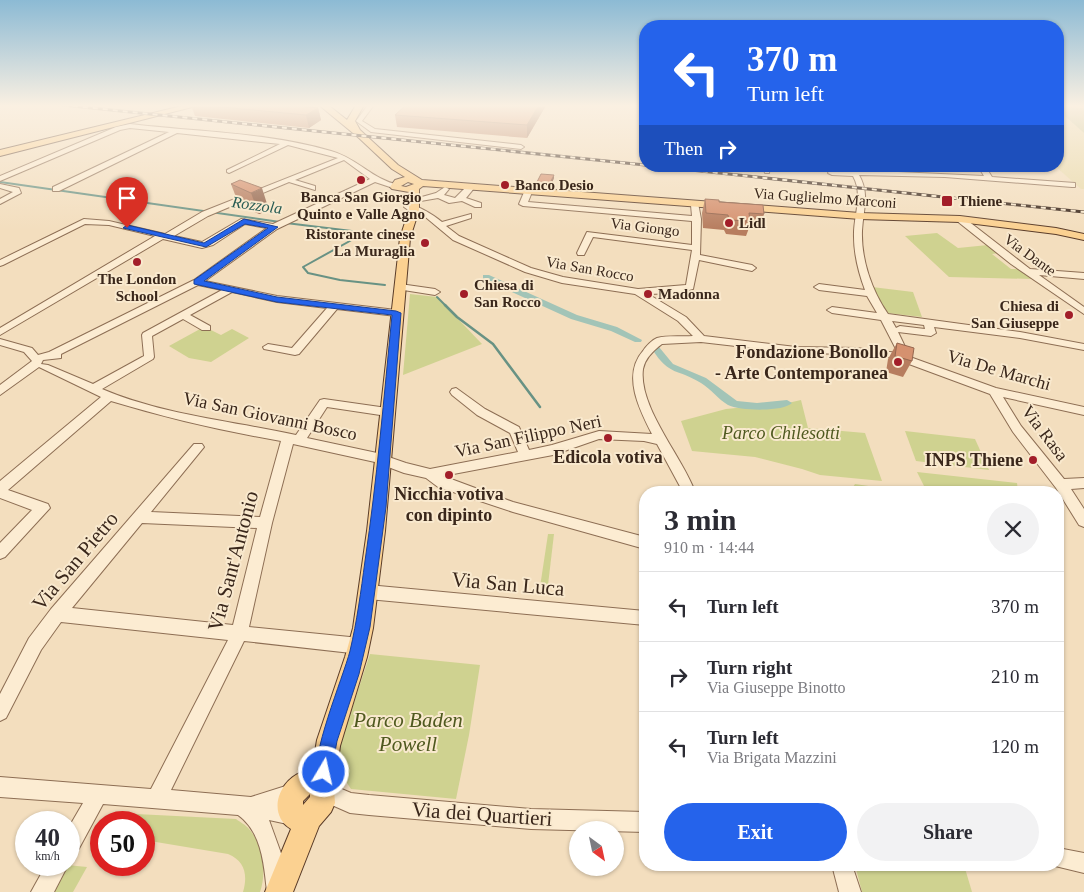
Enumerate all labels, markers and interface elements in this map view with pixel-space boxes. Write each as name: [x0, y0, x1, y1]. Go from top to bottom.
icon: left: [664, 40, 729, 105]
text: 370 m: [747, 40, 837, 79]
text: Turn left: [747, 81, 824, 106]
icon: right: [713, 135, 741, 163]
text: Then: [664, 138, 703, 159]
marker: Banca San Giorgio Quinto e Valle Agno: [355, 174, 367, 186]
pin: [106, 177, 148, 228]
place label: Banco Desio: [515, 177, 594, 193]
marker: Banco Desio: [499, 179, 511, 191]
icon: arrive: [113, 184, 141, 212]
street label: Via Guglielmo Marconi: [753, 185, 897, 211]
place label: Banca San Giorgio Quinto e Valle Agno: [297, 189, 425, 222]
water label: Rozzola: [230, 193, 283, 217]
place label: Thiene: [958, 193, 1003, 209]
marker: Thiene: [940, 194, 954, 208]
street label: Via Giongo: [610, 215, 680, 239]
place label: Lidl: [739, 215, 766, 231]
marker: Lidl: [723, 217, 735, 229]
place label: Ristorante cinese La Muraglia: [305, 226, 415, 259]
street label: Via Dante: [1001, 231, 1059, 279]
marker: Ristorante cinese La Muraglia: [419, 237, 431, 249]
street label: Via San Rocco: [545, 253, 635, 285]
marker: The London School: [131, 256, 143, 268]
place label: The London School: [98, 271, 177, 304]
place label: Chiesa di San Rocco: [474, 277, 541, 310]
place label: Madonna: [658, 286, 720, 302]
marker: Chiesa di San Rocco: [458, 288, 470, 300]
marker: Madonna: [642, 288, 654, 300]
place label: Chiesa di San Giuseppe: [971, 298, 1059, 331]
marker: Chiesa di San Giuseppe: [1063, 309, 1075, 321]
place label: Fondazione Bonollo - Arte Contemporanea: [715, 342, 888, 383]
street label: Via De Marchi: [945, 346, 1053, 394]
marker: Fondazione Bonollo - Arte Contemporanea: [892, 356, 904, 368]
street label: Via San Giovanni Bosco: [181, 388, 359, 444]
street label: Via Rasa: [1018, 401, 1072, 465]
street label: Via San Filippo Neri: [453, 411, 603, 461]
park label: Parco Chilesotti: [721, 423, 840, 443]
marker: Edicola votiva: [602, 432, 614, 444]
place label: Edicola votiva: [553, 447, 663, 467]
place label: INPS Thiene: [925, 450, 1023, 470]
marker: INPS Thiene: [1027, 454, 1039, 466]
marker: Nicchia votiva con dipinto: [443, 469, 455, 481]
place label: Nicchia votiva con dipinto: [394, 484, 504, 525]
street label: Via Sant'Antonio: [203, 488, 263, 634]
text: 3 min: [664, 503, 737, 536]
button: close: [987, 503, 1039, 555]
street label: Via San Pietro: [27, 507, 123, 615]
text: 910 m · 14:44: [664, 539, 754, 556]
street label: Via San Luca: [451, 567, 566, 601]
icon: left: [664, 593, 692, 621]
text: Turn left: [707, 596, 779, 617]
text: 370 m: [991, 596, 1039, 617]
text: Turn right: [707, 657, 792, 678]
icon: right: [664, 663, 692, 691]
text: 210 m: [991, 666, 1039, 687]
text: Via Giuseppe Binotto: [707, 679, 846, 696]
park label: Parco Baden Powell: [352, 708, 463, 756]
text: Turn left: [707, 727, 779, 748]
icon: left: [664, 733, 692, 761]
text: 120 m: [991, 736, 1039, 757]
position arrow: [297, 745, 349, 797]
text: Via Brigata Mazzini: [707, 749, 837, 766]
street label: Via dei Quartieri: [411, 797, 553, 831]
button: Exit: [664, 803, 847, 861]
button: Share: [857, 803, 1039, 861]
speed limit sign: 50: [90, 811, 155, 876]
north arrow: [569, 821, 624, 876]
map controls: [569, 821, 624, 876]
text: 40: [35, 824, 60, 851]
text: km/h: [35, 849, 60, 863]

